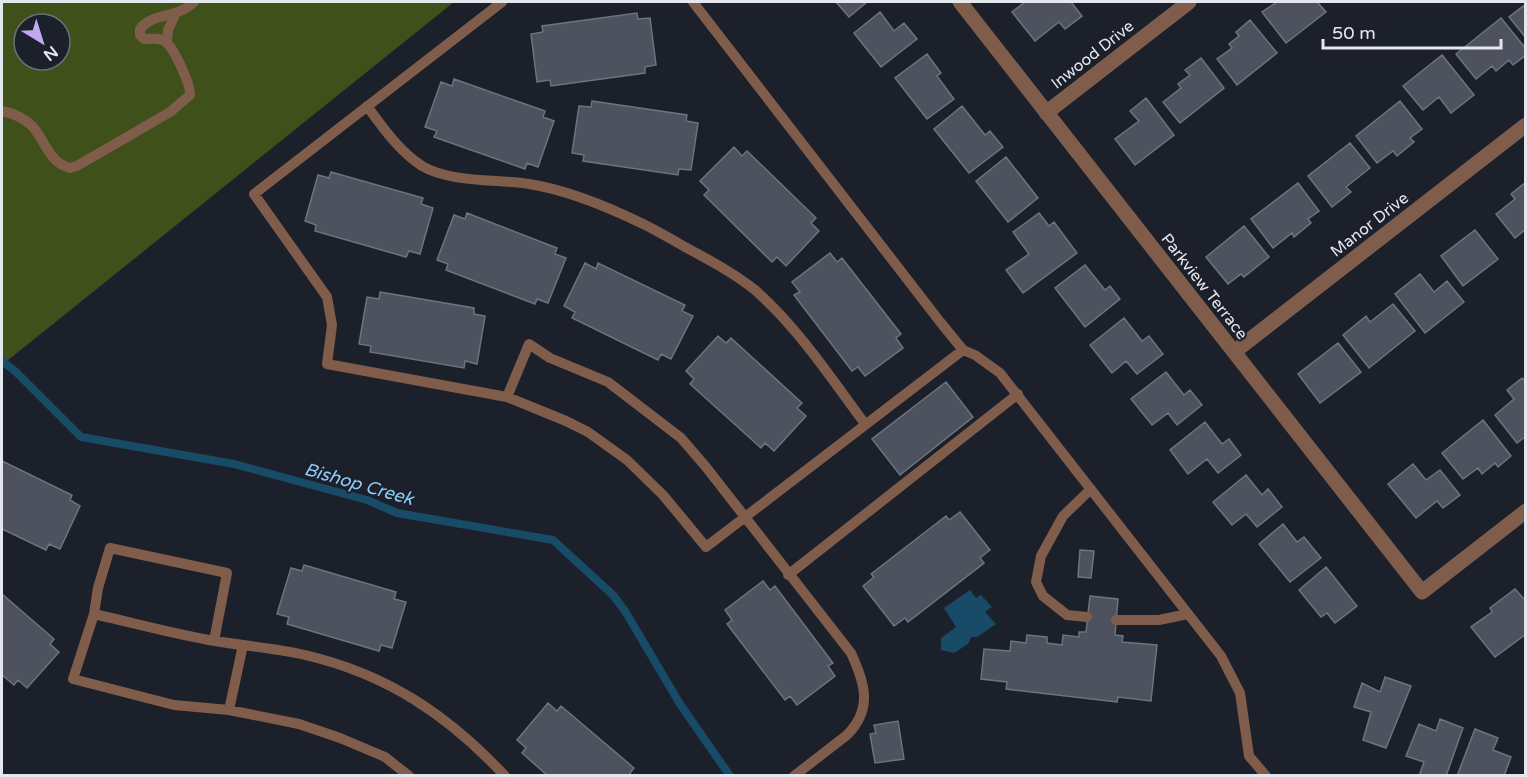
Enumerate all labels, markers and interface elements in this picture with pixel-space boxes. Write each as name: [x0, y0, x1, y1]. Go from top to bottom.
north arrow: [12, 12, 72, 72]
scale bar: [1323, 12, 1502, 50]
street label: Inwood Drive: [1047, 16, 1138, 93]
text: 50 m: [1332, 22, 1376, 44]
text: N: [39, 41, 62, 65]
street label: Manor Drive: [1327, 188, 1413, 261]
street label: Parkview Terrace: [1157, 230, 1252, 344]
water label: Bishop Creek: [302, 458, 417, 510]

